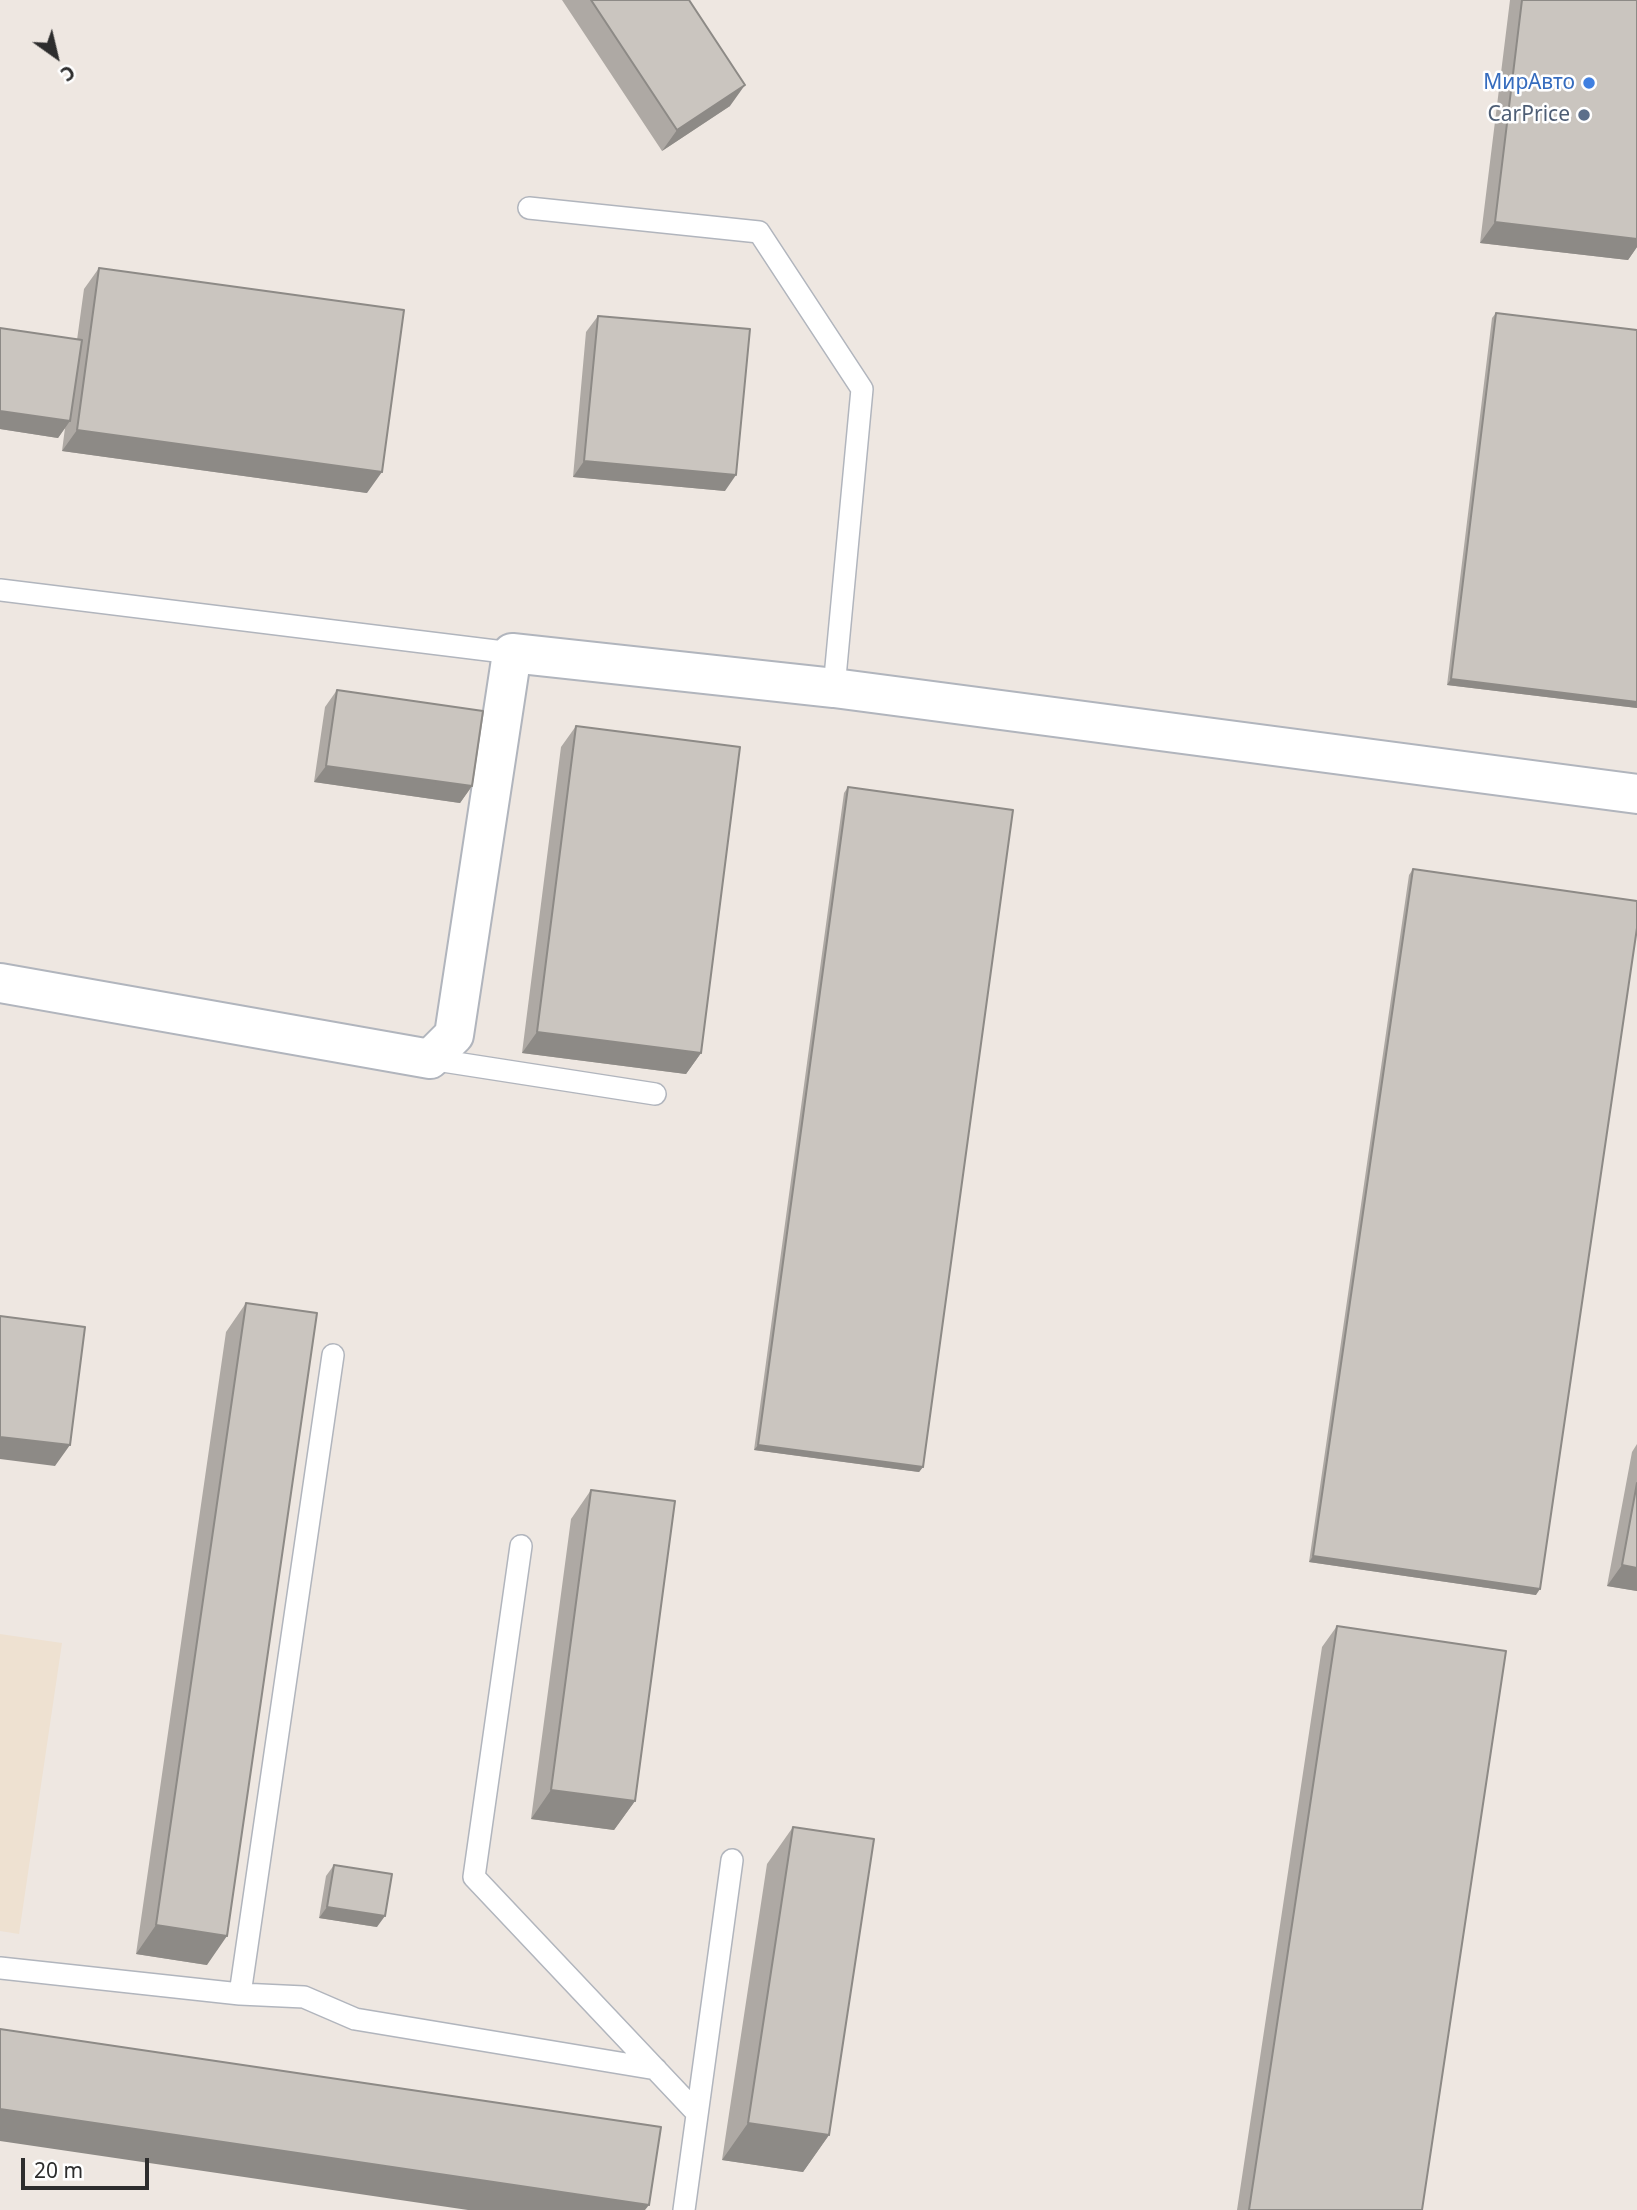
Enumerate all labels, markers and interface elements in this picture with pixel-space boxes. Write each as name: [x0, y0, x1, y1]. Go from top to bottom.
north arrow: [21, 21, 91, 91]
text: С: [55, 59, 80, 88]
place label: МирАвто: [1483, 70, 1575, 96]
marker: МирАвто: [1581, 75, 1597, 91]
place label: CarPrice: [1488, 102, 1570, 128]
marker: CarPrice: [1576, 107, 1592, 123]
scale bar: [24, 2144, 152, 2188]
text: 20 m: [34, 2156, 83, 2184]

